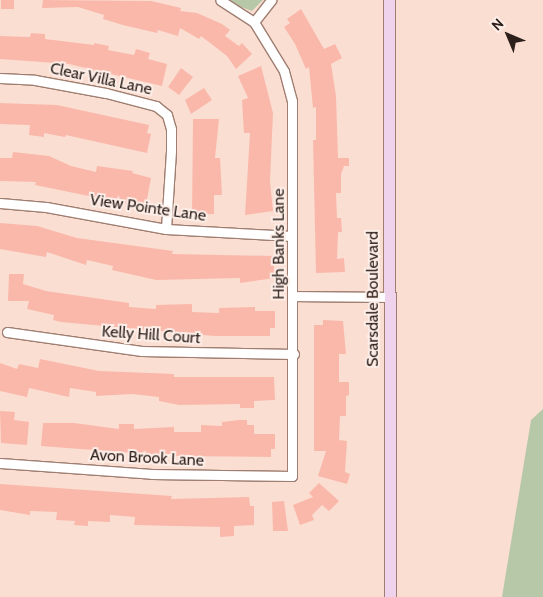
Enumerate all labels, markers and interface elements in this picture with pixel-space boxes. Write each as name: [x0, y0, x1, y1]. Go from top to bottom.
north arrow: [483, 10, 533, 60]
text: N: [488, 15, 507, 34]
street label: Clear Villa Lane: [48, 59, 154, 99]
street label: High Banks Lane: [269, 188, 289, 300]
street label: View Pointe Lane: [89, 190, 207, 226]
street label: Scarsdale Boulevard: [363, 231, 383, 367]
street label: Kelly Hill Court: [101, 322, 201, 348]
street label: Avon Brook Lane: [90, 445, 204, 471]

